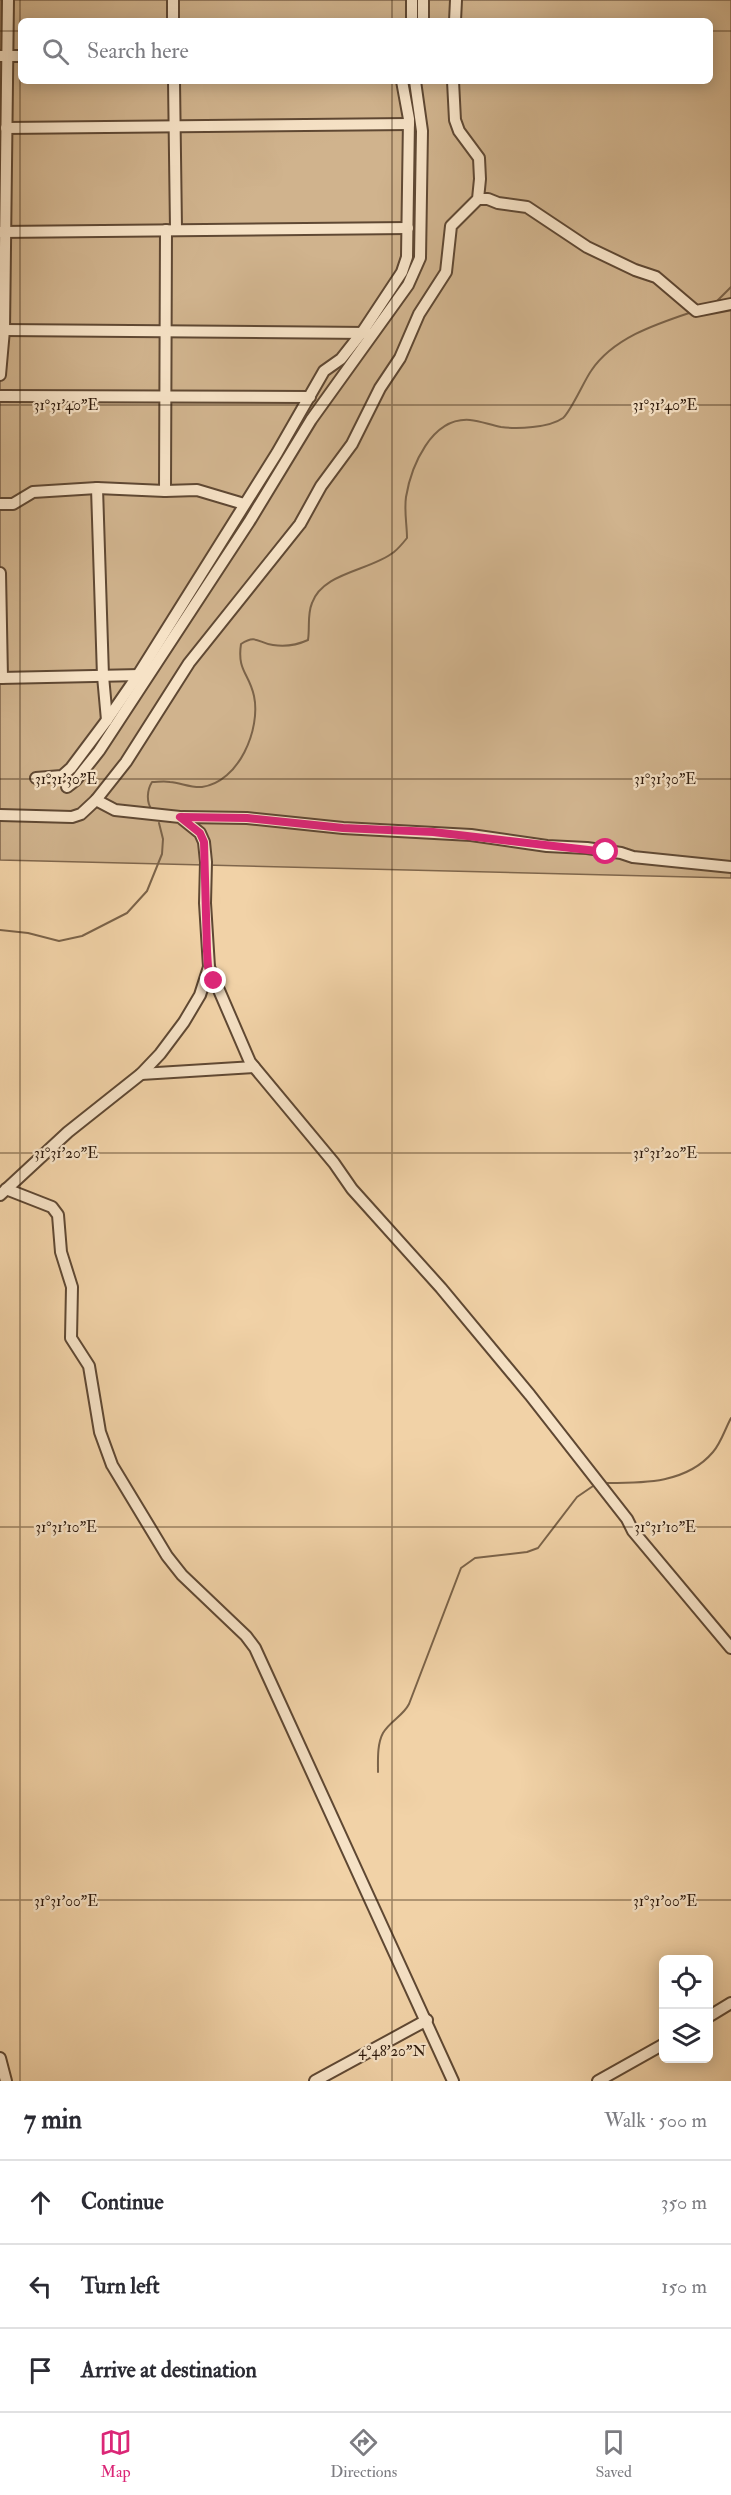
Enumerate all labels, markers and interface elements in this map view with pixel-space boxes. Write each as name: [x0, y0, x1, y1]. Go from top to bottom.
search box: [18, 18, 713, 84]
icon: search: [39, 35, 72, 68]
text: Search here: [87, 37, 189, 65]
text: 31°31'40"E: [34, 396, 98, 415]
text: 31°31'40"E: [633, 396, 697, 415]
text: 31°31'30"E: [35, 770, 97, 789]
text: 31°31'30"E: [634, 770, 696, 789]
route start: [592, 838, 618, 864]
route end: [200, 967, 226, 993]
text: 31°31'20"E: [34, 1144, 98, 1163]
text: 31°31'20"E: [633, 1144, 697, 1163]
text: 31°31'10"E: [35, 1518, 97, 1537]
text: 31°31'10"E: [634, 1518, 696, 1537]
text: 31°31'00"E: [34, 1892, 98, 1911]
text: 31°31'00"E: [633, 1892, 697, 1911]
map controls: [659, 1955, 713, 2063]
button: locate: [659, 1955, 713, 2009]
button: layers: [659, 2009, 713, 2063]
text: 4°48'20"N: [358, 2042, 426, 2061]
text: 7 min: [24, 2104, 82, 2136]
text: Walk · 500 m: [604, 2108, 707, 2133]
icon: ahead: [24, 2186, 57, 2219]
text: Continue: [81, 2188, 164, 2216]
text: 350 m: [661, 2190, 707, 2215]
icon: left: [24, 2270, 57, 2303]
text: Turn left: [81, 2272, 160, 2300]
text: 150 m: [661, 2274, 707, 2299]
icon: arrive: [24, 2354, 57, 2387]
text: Arrive at destination: [81, 2356, 257, 2384]
tab: Map: [99, 2426, 132, 2482]
tab: Directions: [330, 2426, 397, 2482]
tab: Saved: [595, 2426, 632, 2482]

